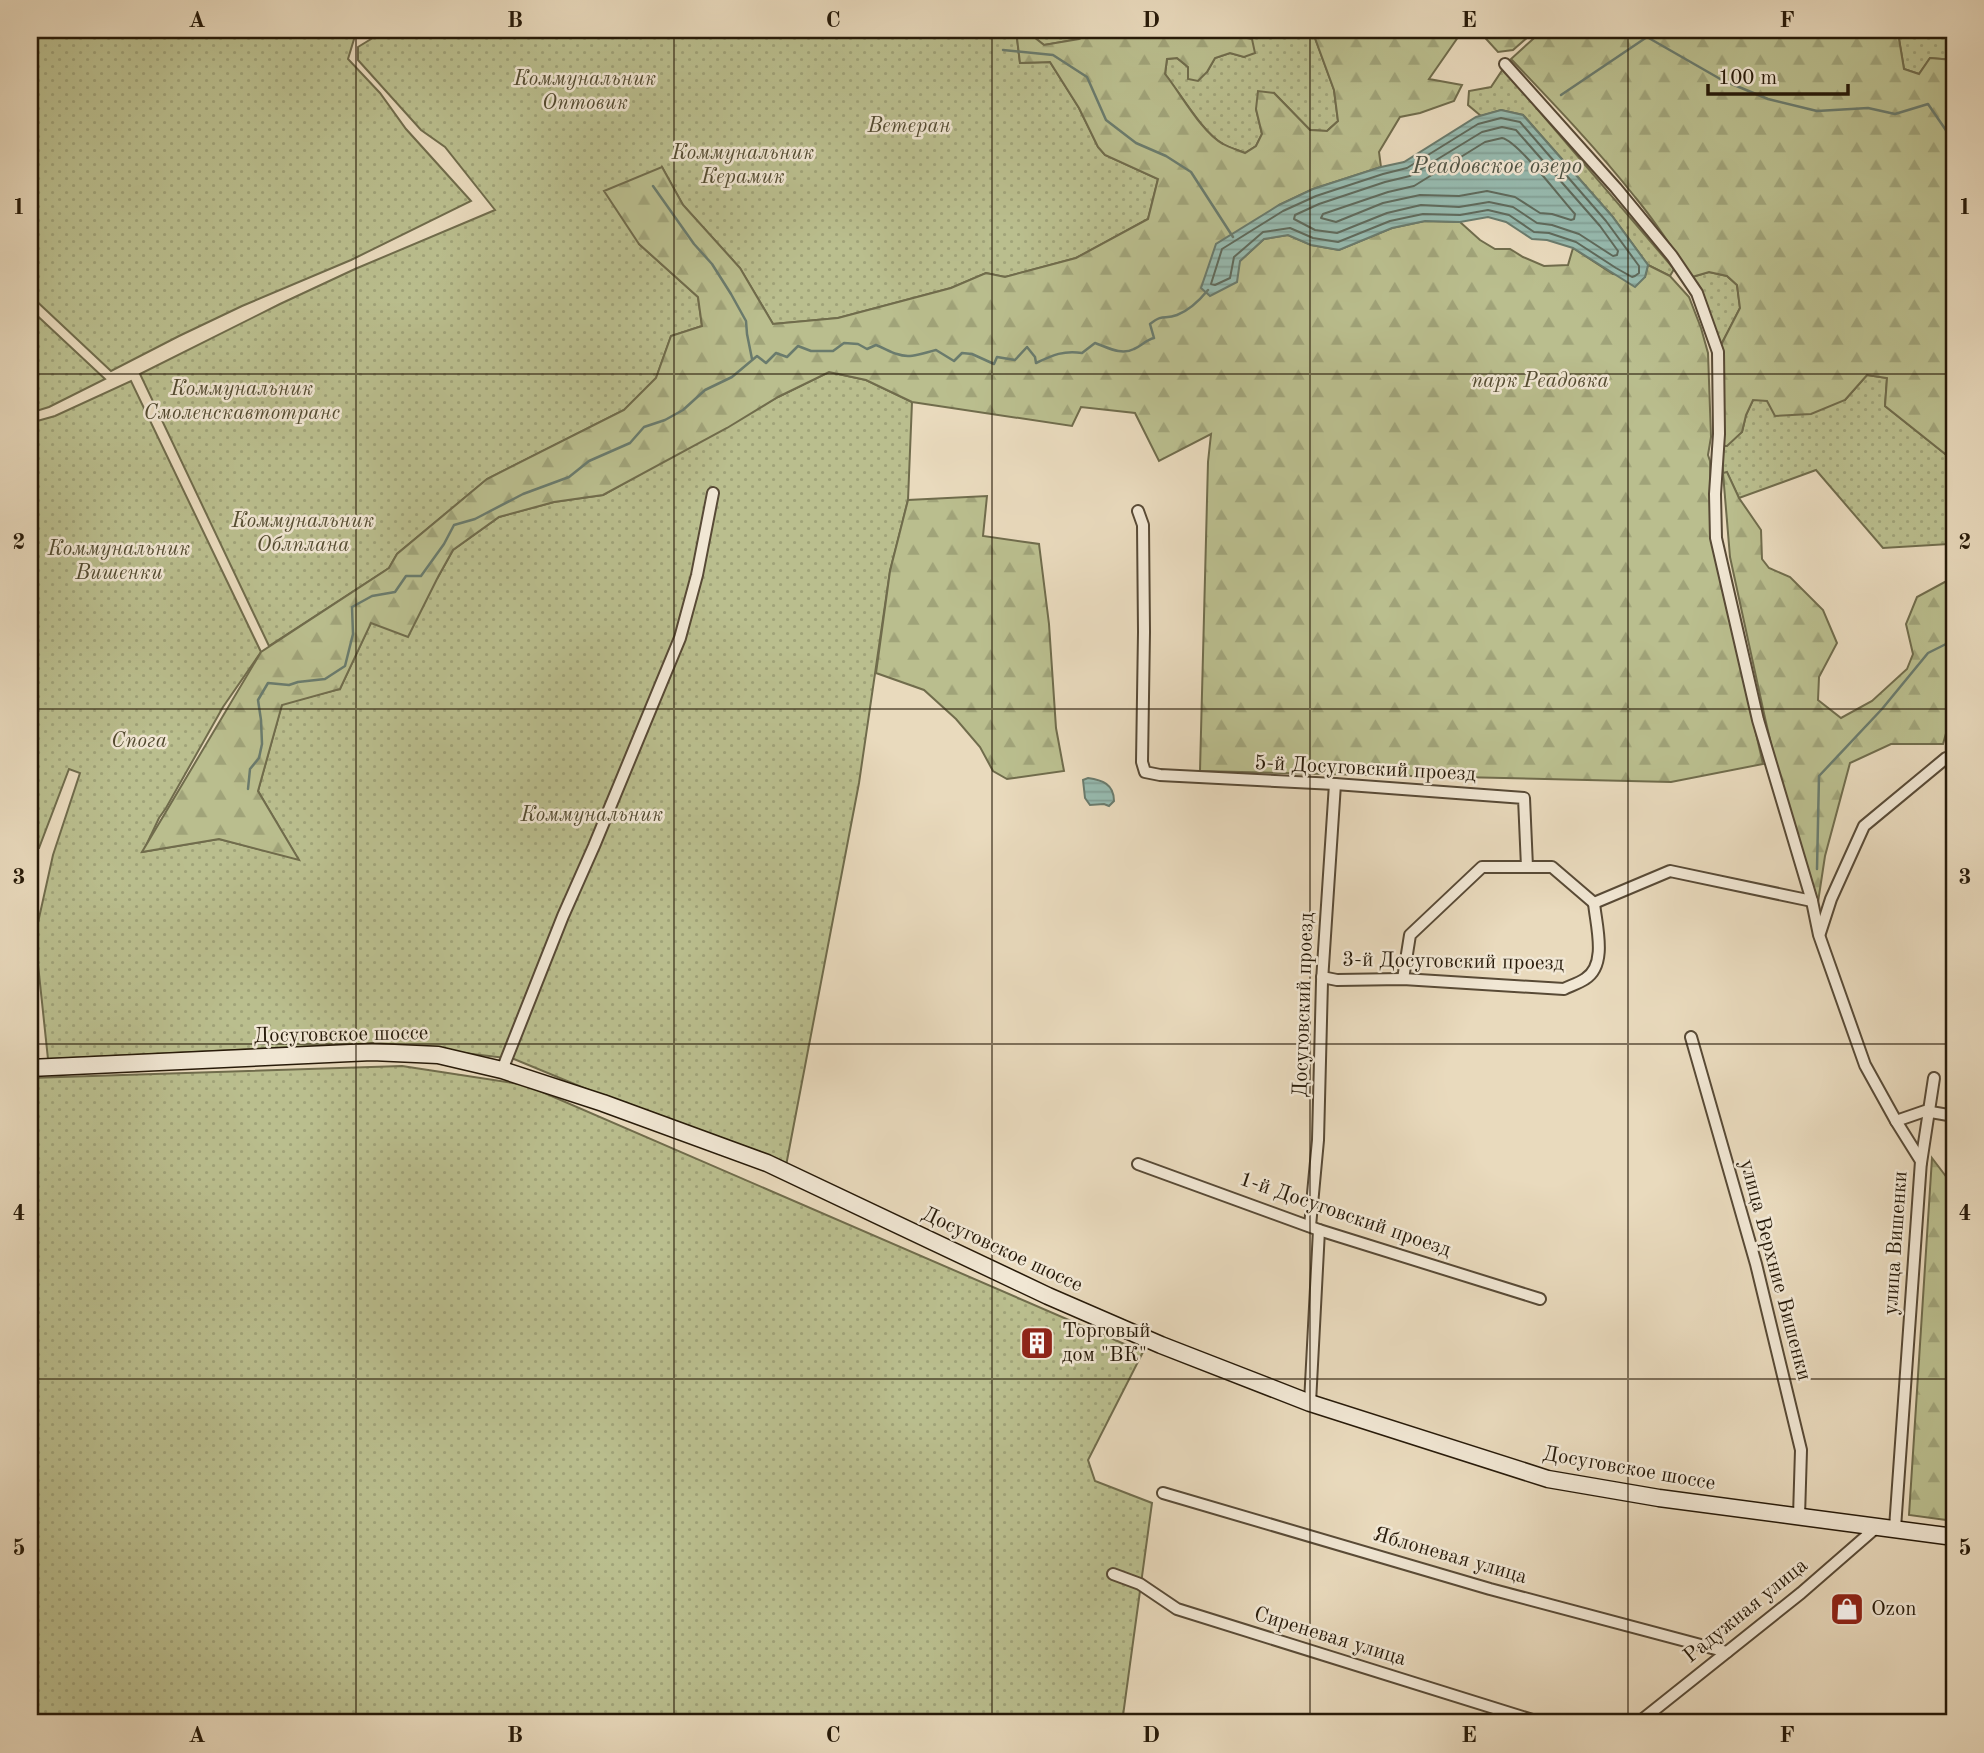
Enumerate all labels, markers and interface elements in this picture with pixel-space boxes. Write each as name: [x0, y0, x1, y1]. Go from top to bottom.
text: A: [188, 9, 206, 32]
text: B: [507, 9, 523, 32]
text: C: [825, 9, 841, 32]
text: D: [1142, 9, 1160, 32]
text: E: [1461, 9, 1477, 32]
text: F: [1779, 9, 1795, 32]
scale bar: [1708, 52, 1848, 96]
text: 100 m: [1718, 68, 1777, 89]
park label: Коммунальник Оптовик: [513, 69, 656, 114]
park label: Ветеран: [866, 116, 951, 137]
park label: Коммунальник Керамик: [671, 143, 814, 188]
water label: Реадовское озеро: [1411, 155, 1582, 179]
text: 1: [12, 196, 26, 219]
text: 1: [1958, 196, 1972, 219]
park label: парк Реадовка: [1471, 371, 1609, 392]
park label: Коммунальник Смоленскавтотранс: [144, 379, 341, 424]
park label: Коммунальник Облплана: [231, 511, 374, 556]
text: 2: [12, 531, 26, 554]
text: 2: [1958, 531, 1972, 554]
park label: Коммунальник Вишенки: [47, 539, 190, 584]
park label: Спога: [111, 731, 167, 752]
street label: 5-й Досуговский проезд: [1254, 753, 1477, 785]
park label: Коммунальник: [520, 805, 663, 826]
text: 3: [12, 866, 26, 889]
text: 3: [1958, 866, 1972, 889]
street label: Досуговский проезд: [1290, 912, 1318, 1098]
street label: 3-й Досуговский проезд: [1342, 950, 1565, 974]
street label: Досуговское шоссе: [253, 1023, 429, 1047]
street label: улица Верхние Вишенки: [1735, 1157, 1815, 1383]
street label: 1-й Досуговский проезд: [1237, 1169, 1454, 1261]
street label: улица Вишенки: [1880, 1170, 1912, 1316]
text: 4: [12, 1202, 26, 1225]
text: 4: [1958, 1202, 1972, 1225]
street label: Досуговское шоссе: [918, 1204, 1086, 1296]
place label: Торговый дом "ВК": [1062, 1321, 1151, 1366]
building icon: Торговый дом "ВК": [1018, 1324, 1056, 1362]
street label: Досуговское шоссе: [1541, 1443, 1717, 1495]
street label: Яблоневая улица: [1371, 1524, 1529, 1588]
text: 5: [12, 1537, 26, 1560]
text: 5: [1958, 1537, 1972, 1560]
street label: Радужная улица: [1680, 1555, 1812, 1667]
shop icon: Ozon: [1828, 1590, 1866, 1628]
place label: Ozon: [1871, 1599, 1917, 1620]
street label: Сиреневая улица: [1251, 1604, 1409, 1670]
text: A: [188, 1724, 206, 1747]
text: B: [507, 1724, 523, 1747]
text: C: [825, 1724, 841, 1747]
text: D: [1142, 1724, 1160, 1747]
text: E: [1461, 1724, 1477, 1747]
text: F: [1779, 1724, 1795, 1747]

